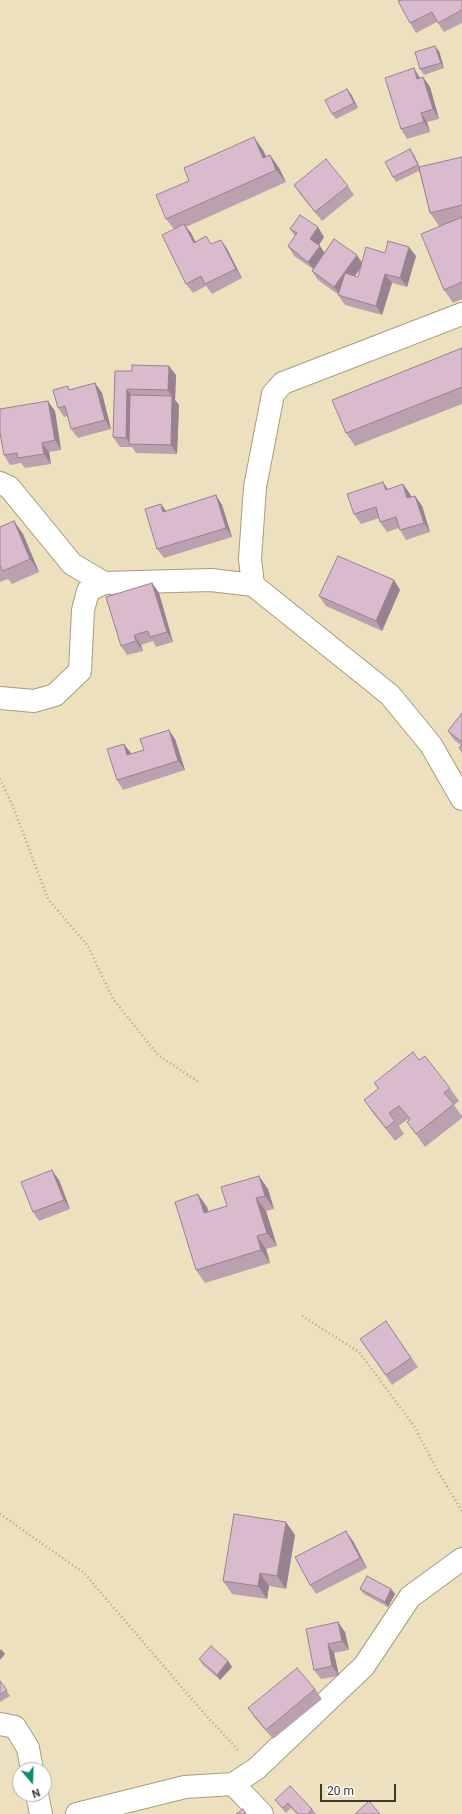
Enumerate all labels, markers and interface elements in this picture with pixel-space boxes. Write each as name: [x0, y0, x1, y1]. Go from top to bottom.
north arrow: [12, 1762, 52, 1802]
scale bar: [322, 1776, 398, 1802]
text: 20 m: [327, 1784, 354, 1798]
text: N: [30, 1785, 42, 1800]

